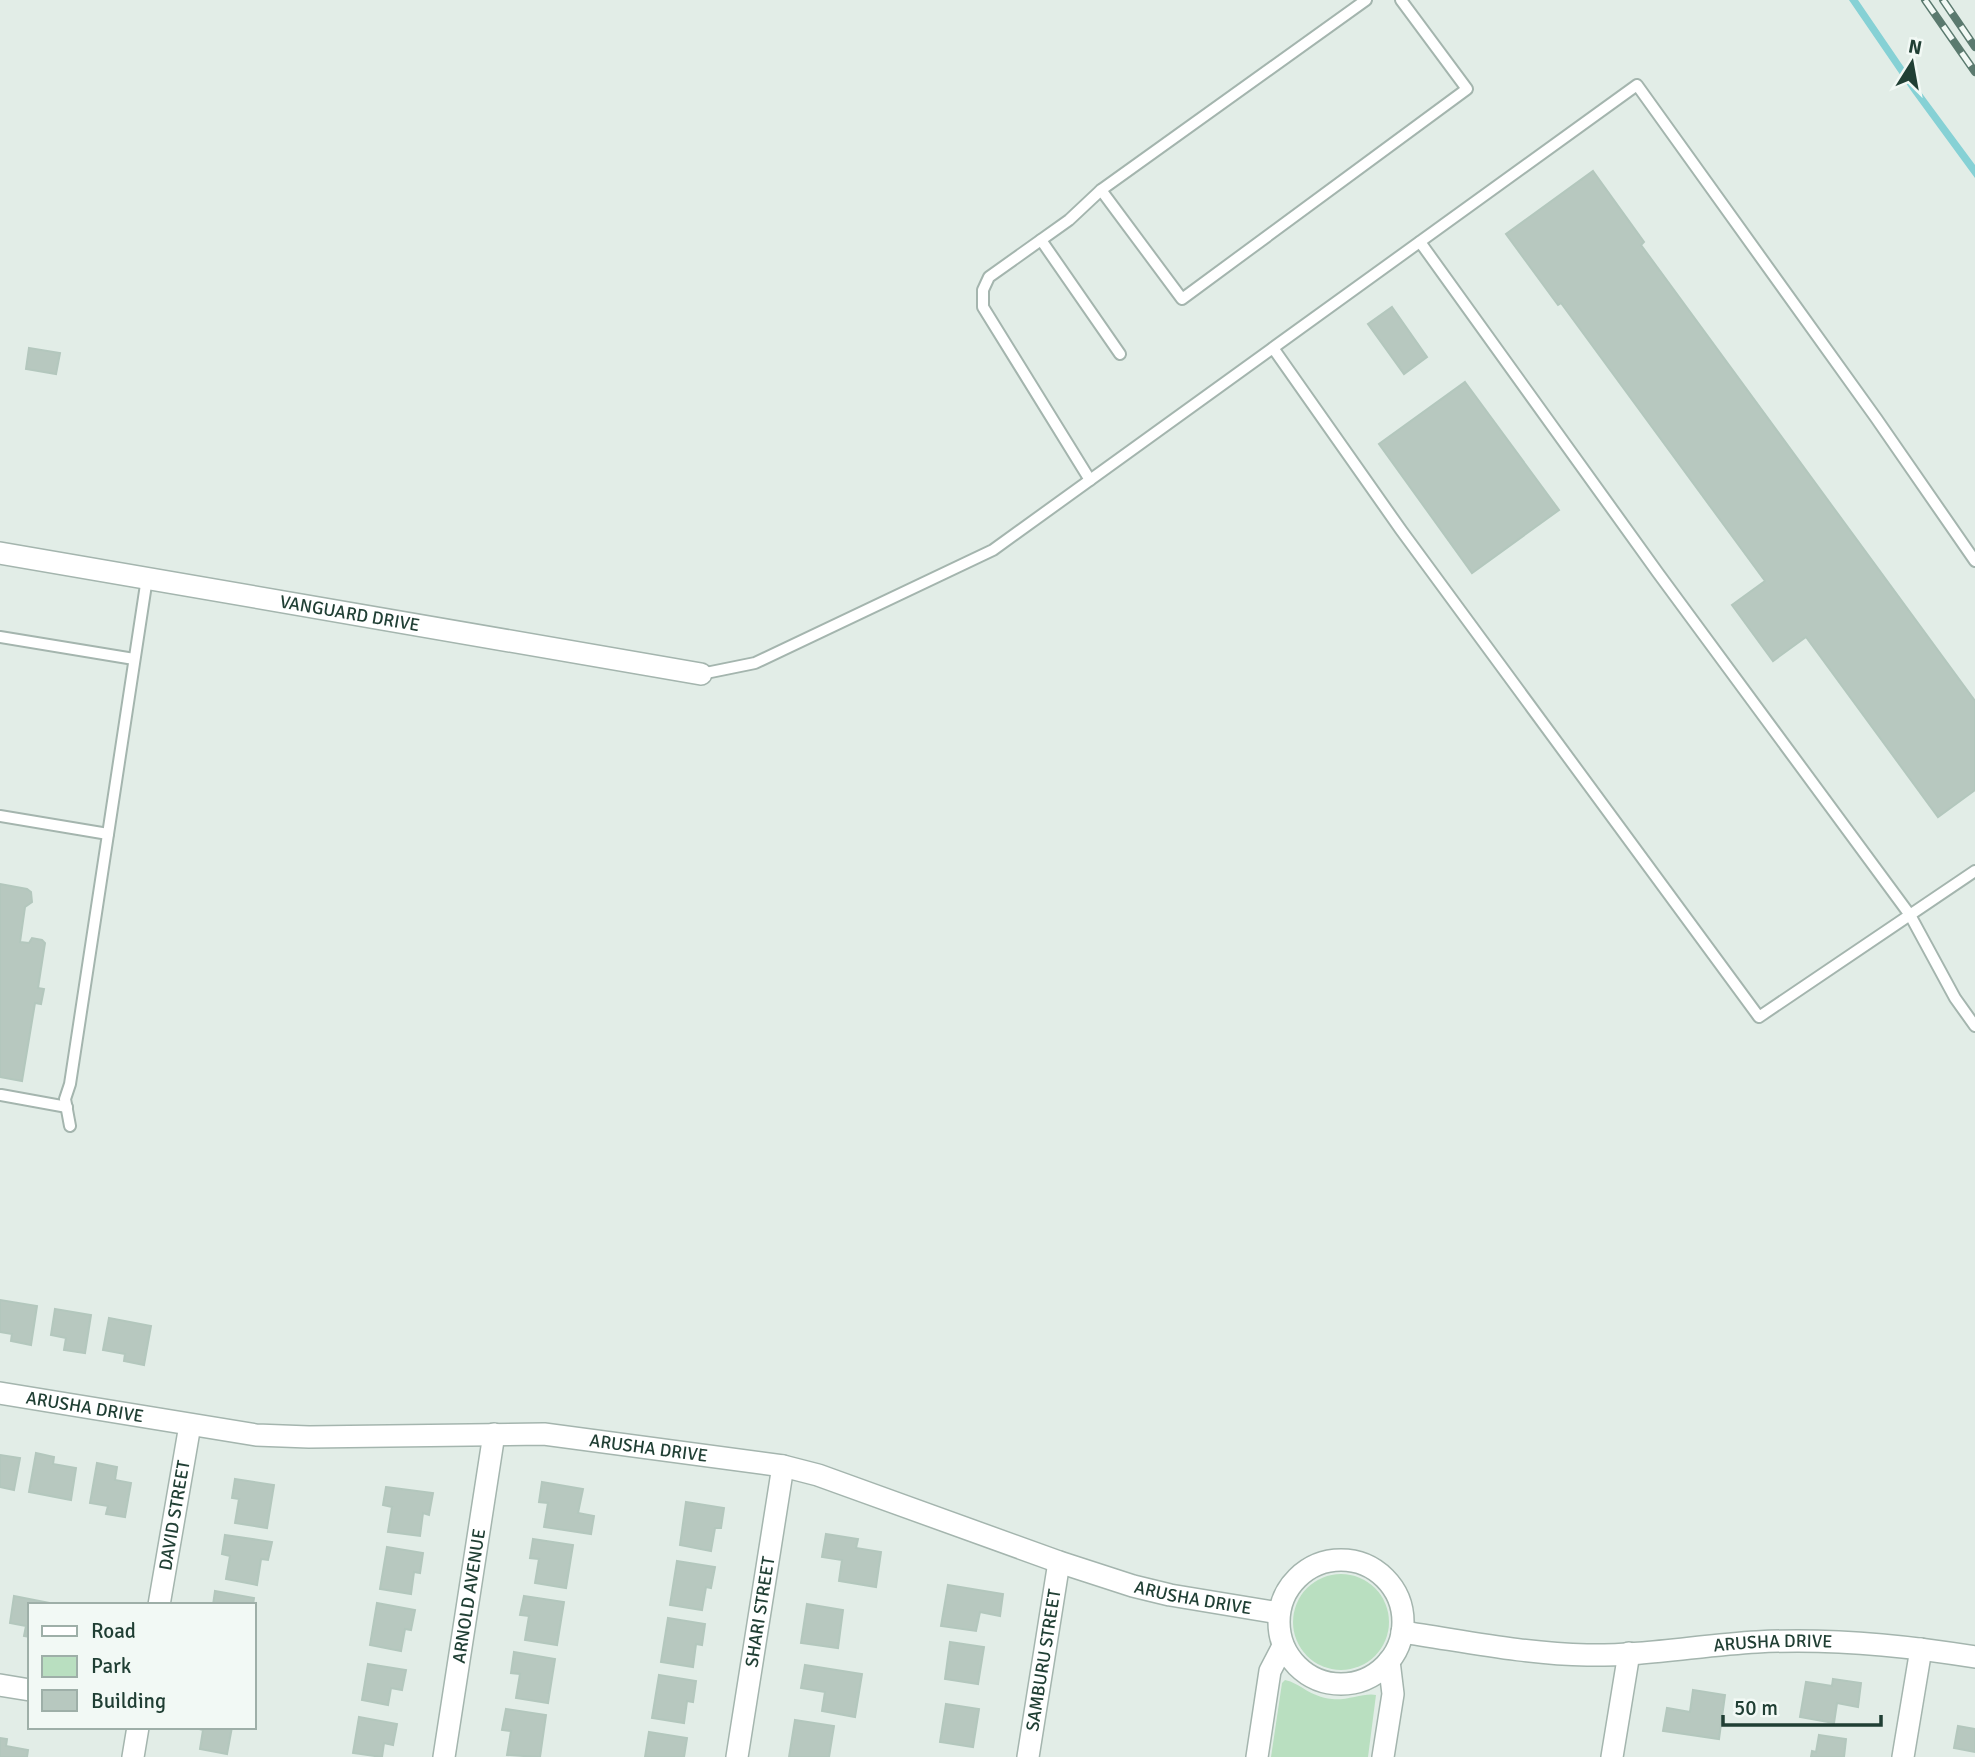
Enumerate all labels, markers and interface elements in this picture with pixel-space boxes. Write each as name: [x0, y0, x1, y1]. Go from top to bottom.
north arrow: [1877, 28, 1947, 98]
text: N: [1906, 34, 1924, 60]
street label: VANGUARD DRIVE: [278, 590, 422, 636]
street label: ARUSHA DRIVE: [24, 1386, 145, 1427]
street label: ARUSHA DRIVE: [588, 1429, 709, 1467]
street label: DAVID STREET: [154, 1458, 195, 1572]
street label: ARNOLD AVENUE: [448, 1527, 490, 1665]
street label: SHARI STREET: [740, 1555, 780, 1669]
street label: ARUSHA DRIVE: [1132, 1576, 1253, 1619]
street label: SAMBURU STREET: [1021, 1587, 1066, 1733]
legend: [28, 1603, 256, 1729]
text: Road: [91, 1618, 136, 1644]
street label: ARUSHA DRIVE: [1712, 1630, 1833, 1657]
text: Park: [91, 1653, 132, 1679]
scale bar: [1723, 1684, 1881, 1728]
text: Building: [91, 1688, 166, 1714]
text: 50 m: [1734, 1695, 1778, 1721]

